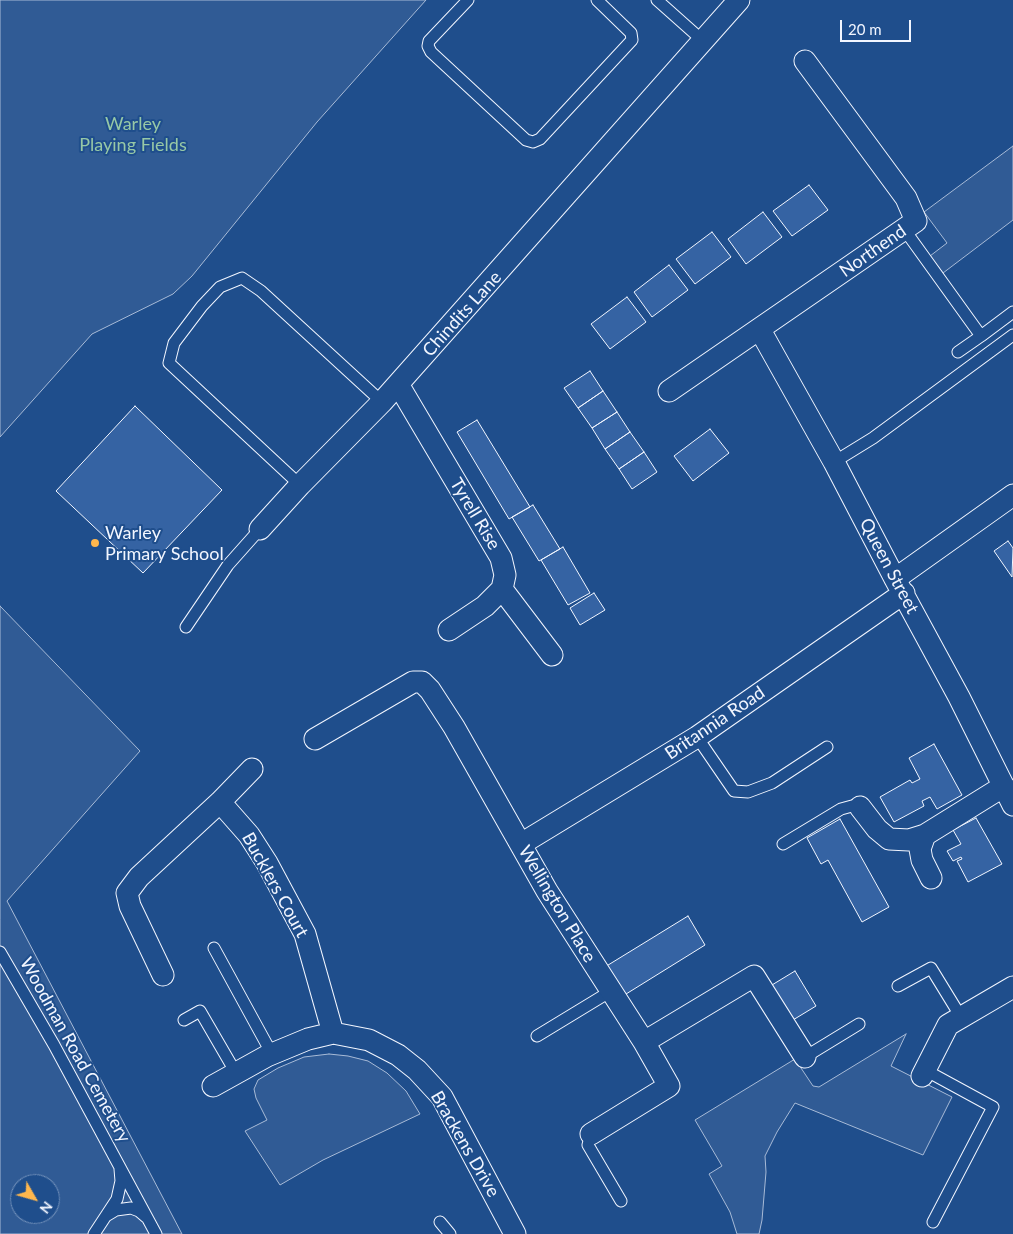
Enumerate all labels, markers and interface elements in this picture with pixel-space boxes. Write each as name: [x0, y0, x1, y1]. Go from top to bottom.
scale bar: [843, 10, 914, 42]
text: 20 m: [848, 20, 882, 38]
park label: Warley Playing Fields: [79, 113, 187, 156]
street label: Northend: [836, 220, 910, 282]
street label: Chindits Lane: [418, 267, 506, 361]
street label: Tyrell Rise: [445, 474, 505, 554]
street label: Queen Street: [855, 514, 923, 618]
place label: Warley Primary School: [105, 522, 224, 564]
marker: Warley Primary School: [89, 537, 101, 549]
street label: Britannia Road: [661, 682, 769, 764]
street label: Bucklers Court: [237, 829, 313, 941]
street label: Wellington Place: [514, 842, 600, 966]
street label: Woodman Road Cemetery: [15, 954, 135, 1146]
street label: Brackens Drive: [426, 1087, 504, 1201]
north arrow: [10, 1174, 60, 1224]
text: N: [36, 1198, 56, 1217]

